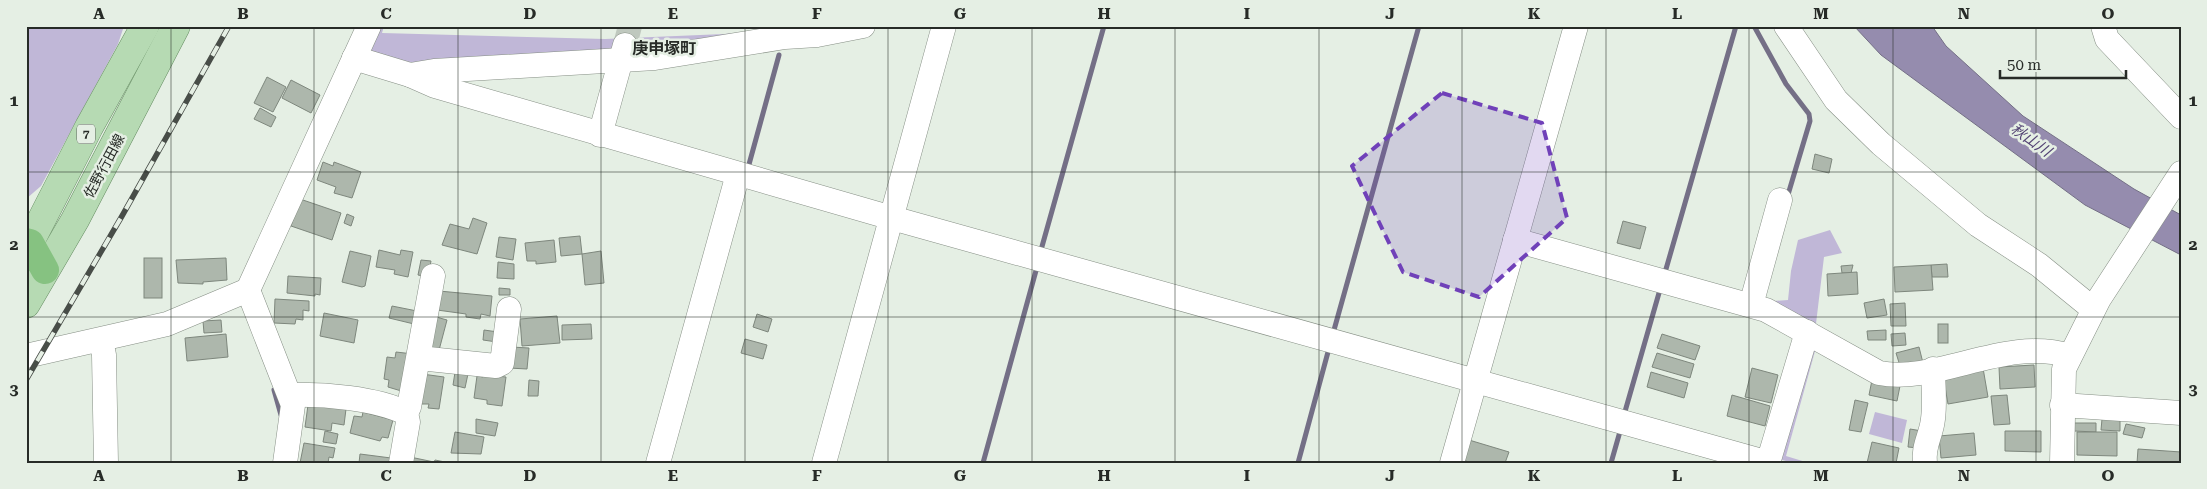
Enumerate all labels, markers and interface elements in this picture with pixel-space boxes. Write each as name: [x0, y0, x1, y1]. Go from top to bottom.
text: A: [93, 4, 105, 23]
text: B: [237, 4, 249, 23]
text: C: [380, 4, 392, 23]
text: D: [524, 4, 537, 23]
text: E: [668, 4, 678, 23]
text: F: [812, 4, 822, 23]
text: G: [954, 4, 967, 23]
text: H: [1097, 4, 1111, 23]
text: I: [1244, 4, 1250, 23]
text: J: [1385, 4, 1395, 23]
text: K: [1528, 4, 1541, 23]
text: L: [1672, 4, 1682, 23]
text: M: [1813, 4, 1829, 23]
text: N: [1958, 4, 1970, 23]
text: O: [2102, 4, 2115, 23]
district label: 庚申塚町: [632, 39, 696, 58]
scale bar: [2000, 48, 2126, 80]
text: 50 m: [2007, 56, 2042, 74]
text: 1: [10, 91, 19, 110]
text: 1: [2189, 91, 2198, 110]
water label: 秋山川: [2007, 120, 2056, 161]
road number: 7: [77, 125, 95, 144]
street label: 佐野行田線: [81, 131, 127, 201]
text: 2: [10, 235, 19, 254]
text: 2: [2189, 235, 2198, 254]
text: 3: [10, 380, 19, 399]
text: 3: [2189, 380, 2198, 399]
text: A: [93, 466, 105, 485]
text: B: [237, 466, 249, 485]
text: C: [380, 466, 392, 485]
text: D: [524, 466, 537, 485]
text: E: [668, 466, 678, 485]
text: F: [812, 466, 822, 485]
text: G: [954, 466, 967, 485]
text: H: [1097, 466, 1111, 485]
text: I: [1244, 466, 1250, 485]
text: J: [1385, 466, 1395, 485]
text: K: [1528, 466, 1541, 485]
text: L: [1672, 466, 1682, 485]
text: M: [1813, 466, 1829, 485]
text: N: [1958, 466, 1970, 485]
text: O: [2102, 466, 2115, 485]

